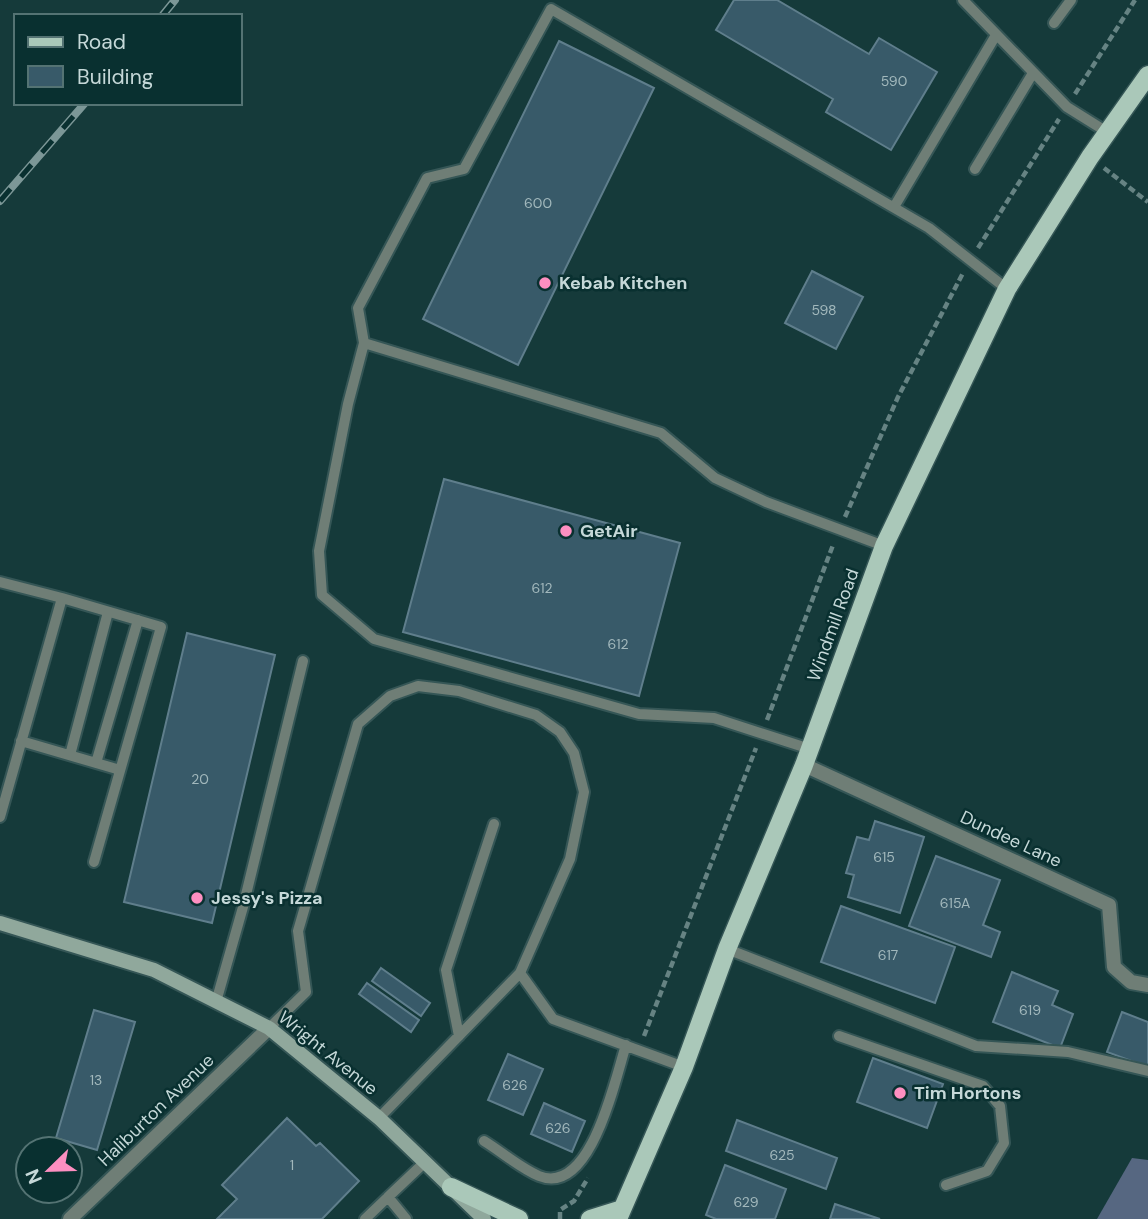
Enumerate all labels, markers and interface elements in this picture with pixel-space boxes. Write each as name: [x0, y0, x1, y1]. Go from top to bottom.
legend: [14, 14, 242, 105]
text: Road: [77, 28, 126, 56]
text: Building: [77, 63, 154, 91]
house number: 590: [881, 72, 907, 90]
house number: 600: [524, 194, 552, 212]
place label: Kebab Kitchen: [559, 271, 687, 295]
marker: Kebab Kitchen: [537, 275, 553, 291]
house number: 598: [811, 301, 837, 319]
place label: GetAir: [580, 519, 638, 543]
marker: GetAir: [558, 523, 574, 539]
street label: Windmill Road: [801, 565, 865, 685]
house number: 612: [531, 579, 553, 597]
house number: 612: [607, 635, 629, 653]
house number: 20: [191, 770, 209, 788]
street label: Dundee Lane: [956, 805, 1066, 873]
house number: 615: [873, 848, 895, 866]
place label: Jessy's Pizza: [211, 886, 323, 910]
marker: Jessy's Pizza: [189, 890, 205, 906]
house number: 615A: [940, 894, 970, 912]
house number: 617: [878, 946, 898, 964]
house number: 619: [1019, 1001, 1041, 1019]
street label: Wright Avenue: [273, 1005, 383, 1101]
street label: Haliburton Avenue: [93, 1048, 219, 1172]
house number: 13: [90, 1071, 102, 1089]
house number: 626: [502, 1076, 528, 1094]
place label: Tim Hortons: [914, 1081, 1021, 1105]
marker: Tim Hortons: [892, 1085, 908, 1101]
house number: 626: [545, 1119, 571, 1137]
north arrow: [14, 1135, 84, 1205]
house number: 625: [769, 1146, 795, 1164]
house number: 1: [290, 1156, 294, 1174]
text: N: [20, 1165, 48, 1188]
house number: 629: [733, 1193, 759, 1211]

